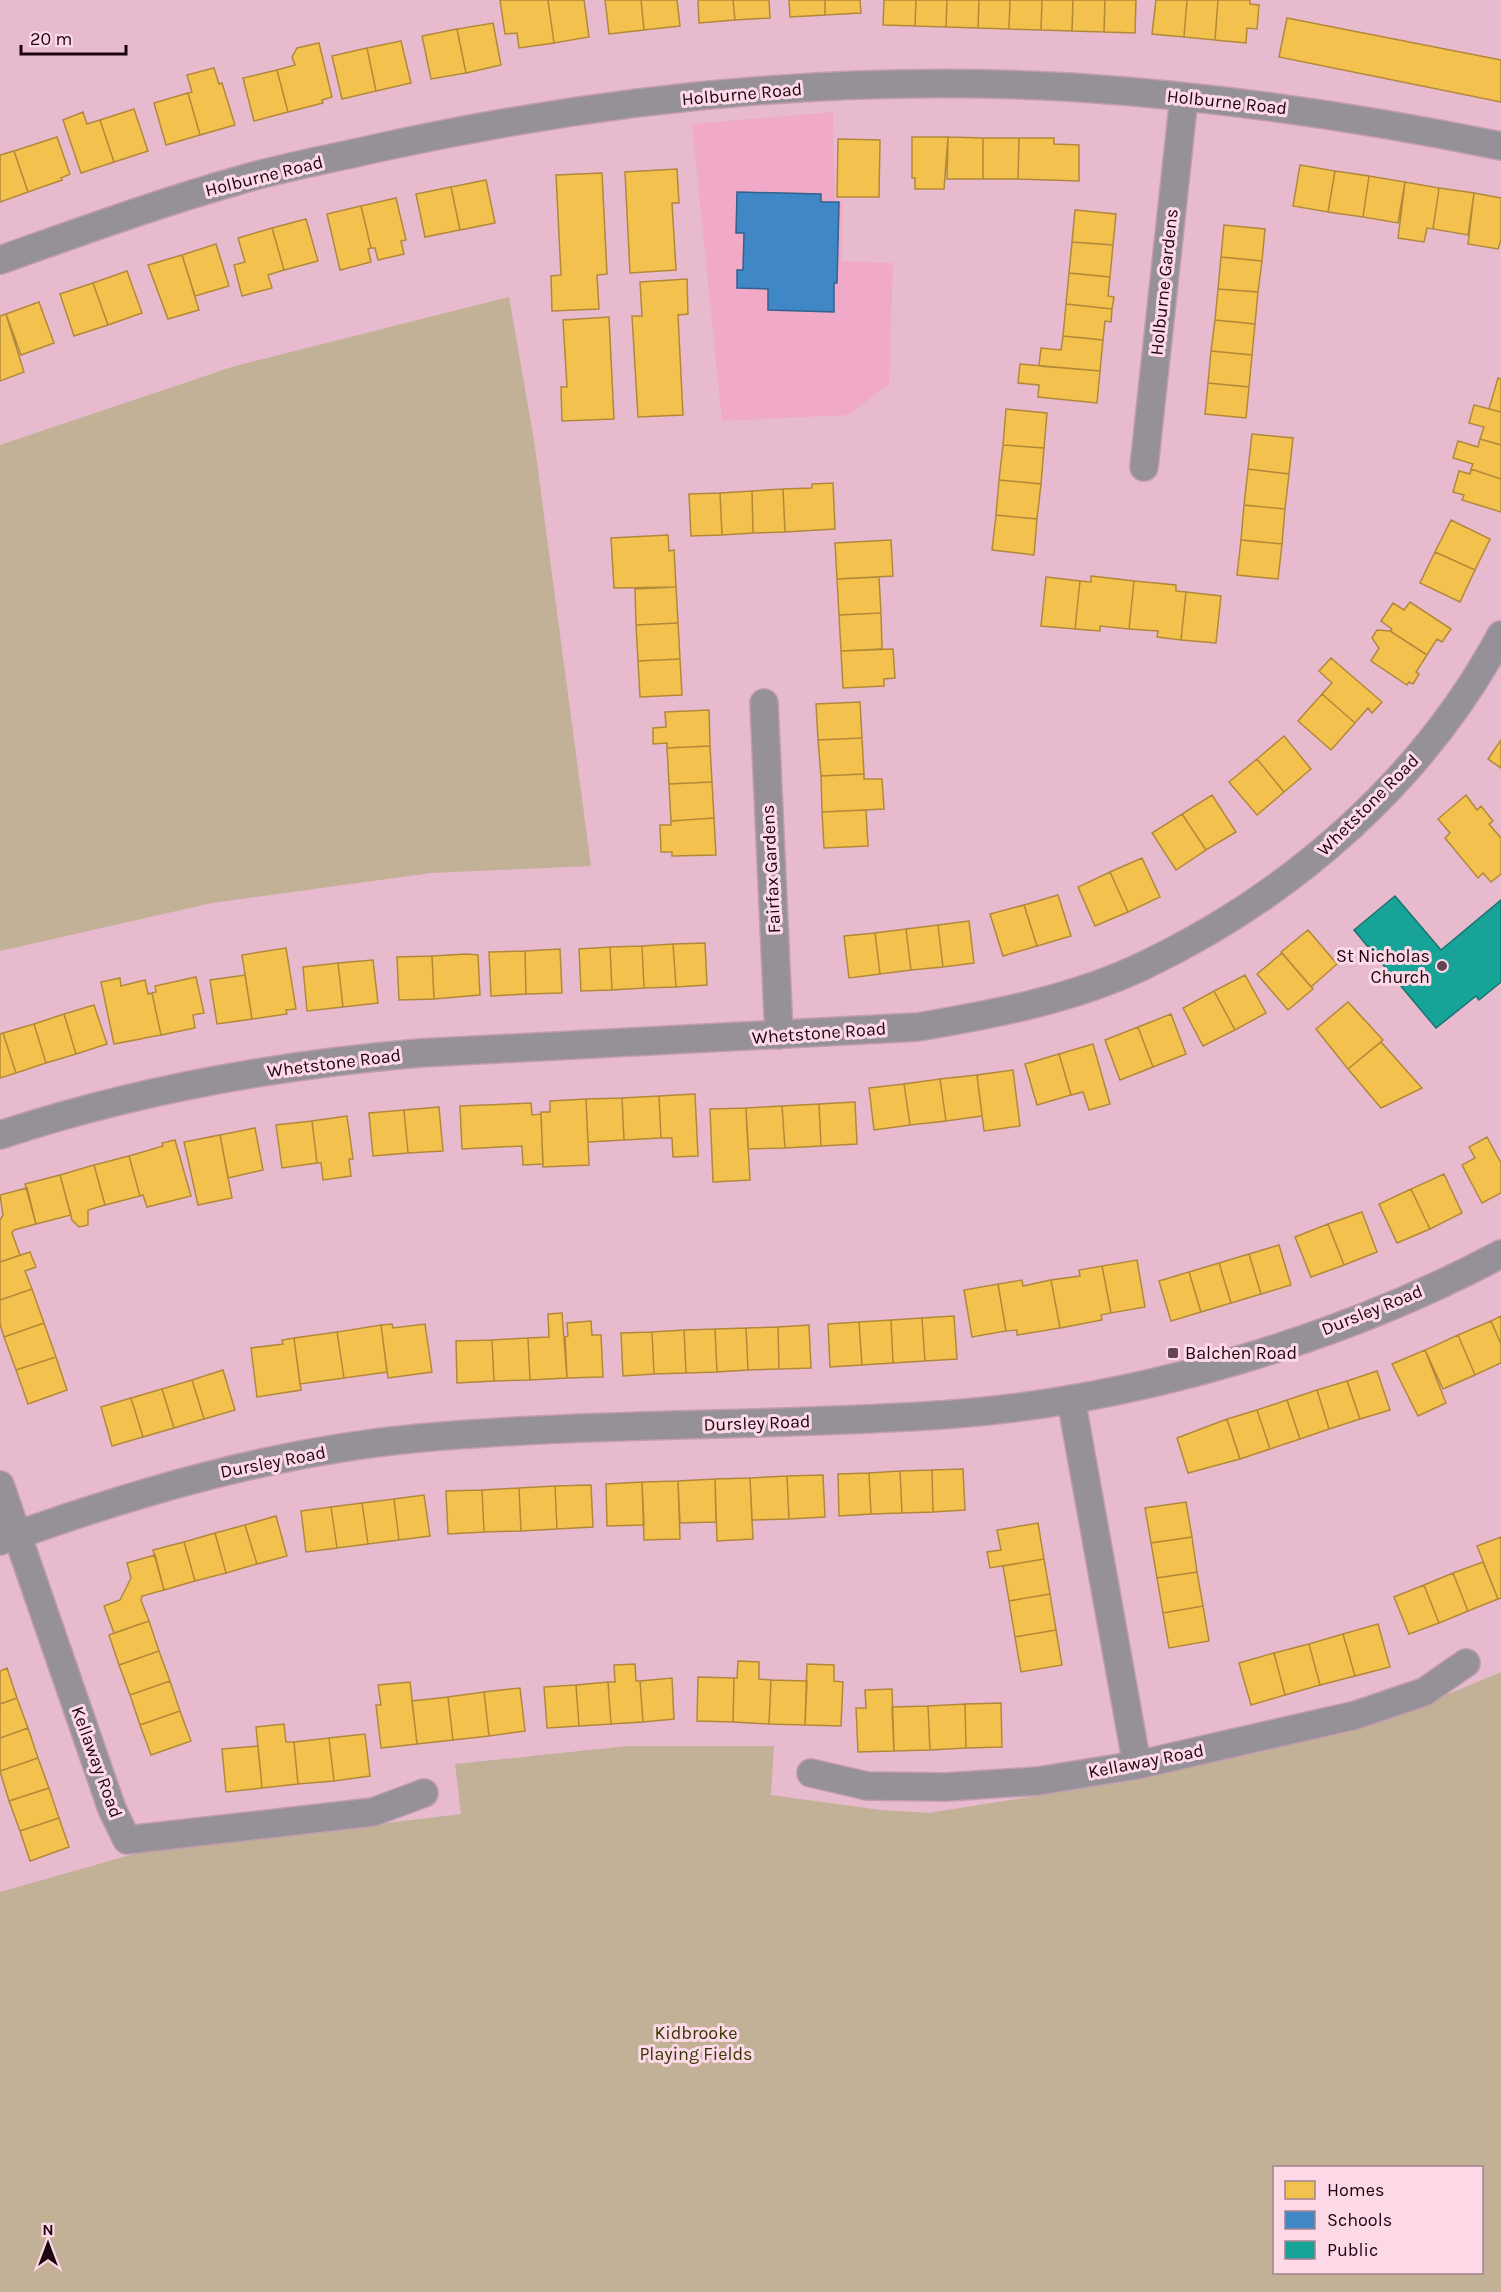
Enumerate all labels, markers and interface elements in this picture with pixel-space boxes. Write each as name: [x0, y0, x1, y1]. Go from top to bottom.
scale bar: [21, 18, 126, 56]
text: 20 m: [30, 28, 72, 50]
street label: Holburne Road: [681, 78, 803, 110]
street label: Holburne Road: [1166, 85, 1288, 119]
street label: Holburne Road: [203, 151, 325, 201]
street label: Holburne Gardens: [1145, 207, 1183, 357]
street label: Whetstone Road: [1313, 750, 1423, 860]
street label: Fairfax Gardens: [757, 804, 785, 934]
place label: St Nicholas Church: [1336, 945, 1430, 988]
marker: St Nicholas Church: [1435, 959, 1449, 973]
street label: Whetstone Road: [751, 1017, 887, 1049]
street label: Whetstone Road: [266, 1044, 402, 1082]
street label: Dursley Road: [1318, 1280, 1426, 1340]
place label: Balchen Road: [1185, 1342, 1297, 1364]
marker: Balchen Road: [1166, 1346, 1180, 1360]
street label: Dursley Road: [703, 1410, 811, 1436]
street label: Dursley Road: [218, 1441, 328, 1483]
street label: Kellaway Road: [67, 1703, 127, 1821]
street label: Kellaway Road: [1086, 1739, 1206, 1783]
park label: Kidbrooke Playing Fields: [639, 2022, 753, 2065]
legend: [1273, 2166, 1483, 2274]
text: Homes: [1327, 2179, 1384, 2201]
text: Schools: [1327, 2209, 1392, 2231]
north arrow: [18, 2214, 78, 2274]
text: N: [42, 2220, 54, 2239]
text: Public: [1327, 2239, 1378, 2261]

